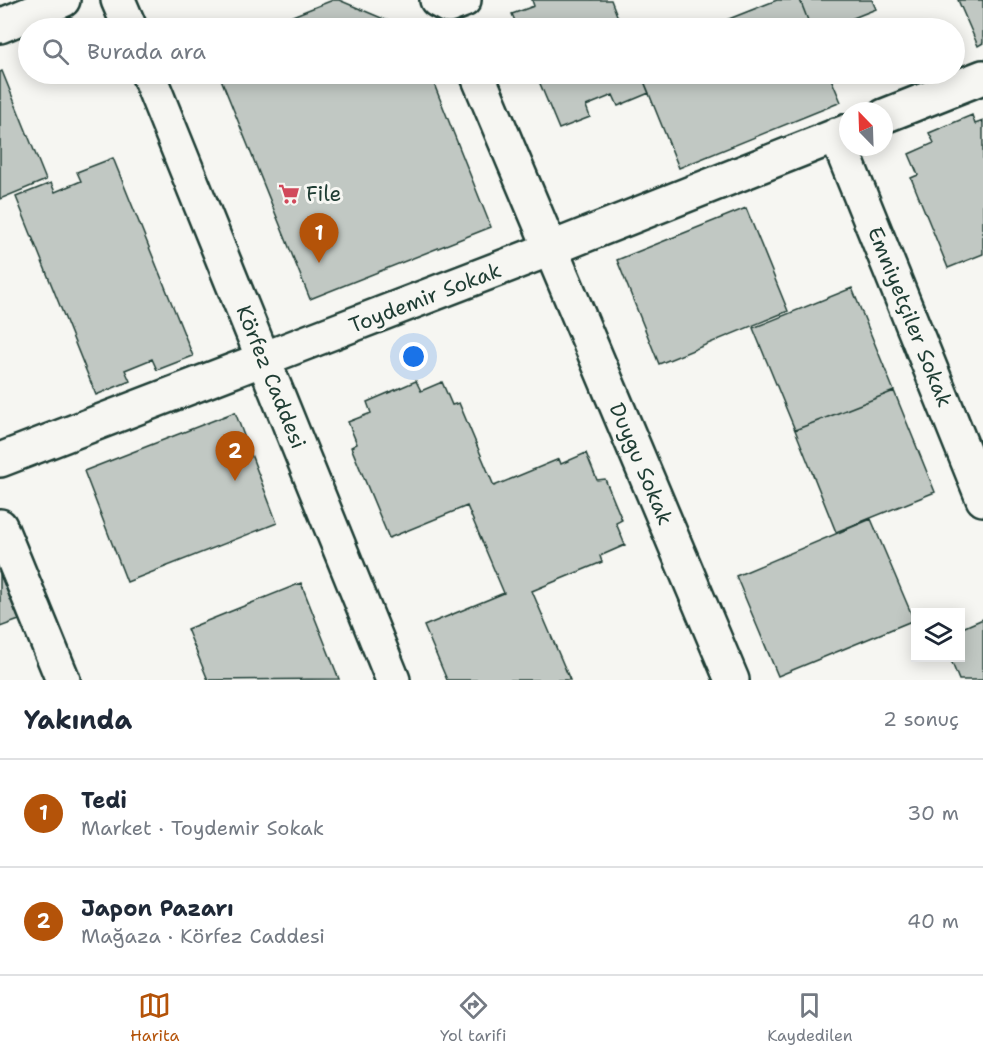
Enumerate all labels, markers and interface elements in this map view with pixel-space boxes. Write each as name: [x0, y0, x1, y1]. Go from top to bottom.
search box: [18, 18, 965, 84]
icon: search: [39, 35, 72, 68]
text: Burada ara: [87, 37, 206, 66]
north arrow: [839, 102, 893, 156]
place label: File: [306, 180, 341, 208]
supermarket icon: File: [277, 182, 301, 206]
pin: 1: [300, 214, 338, 263]
street label: Emniyetçiler Sokak: [861, 223, 959, 411]
street label: Toydemir Sokak: [345, 256, 505, 340]
street label: Körfez Caddesi: [230, 301, 312, 453]
your location: [399, 342, 428, 371]
street label: Duygu Sokak: [603, 399, 679, 529]
pin: 2: [216, 432, 254, 481]
map controls: [911, 608, 965, 662]
button: layers: [911, 608, 965, 662]
text: Yakında: [24, 702, 132, 737]
text: 2 sonuç: [883, 706, 959, 732]
text: Tedi: [81, 786, 127, 815]
text: 1: [39, 800, 48, 826]
text: 30 m: [907, 800, 959, 826]
text: Market · Toydemir Sokak: [81, 815, 324, 841]
text: Japon Pazarı: [81, 894, 234, 923]
text: 2: [37, 908, 51, 934]
text: 40 m: [907, 908, 959, 934]
text: Mağaza · Körfez Caddesi: [81, 923, 325, 949]
tab: Harita: [130, 989, 179, 1046]
tab: Yol tarifi: [440, 989, 507, 1046]
tab: Kaydedilen: [767, 989, 853, 1046]

